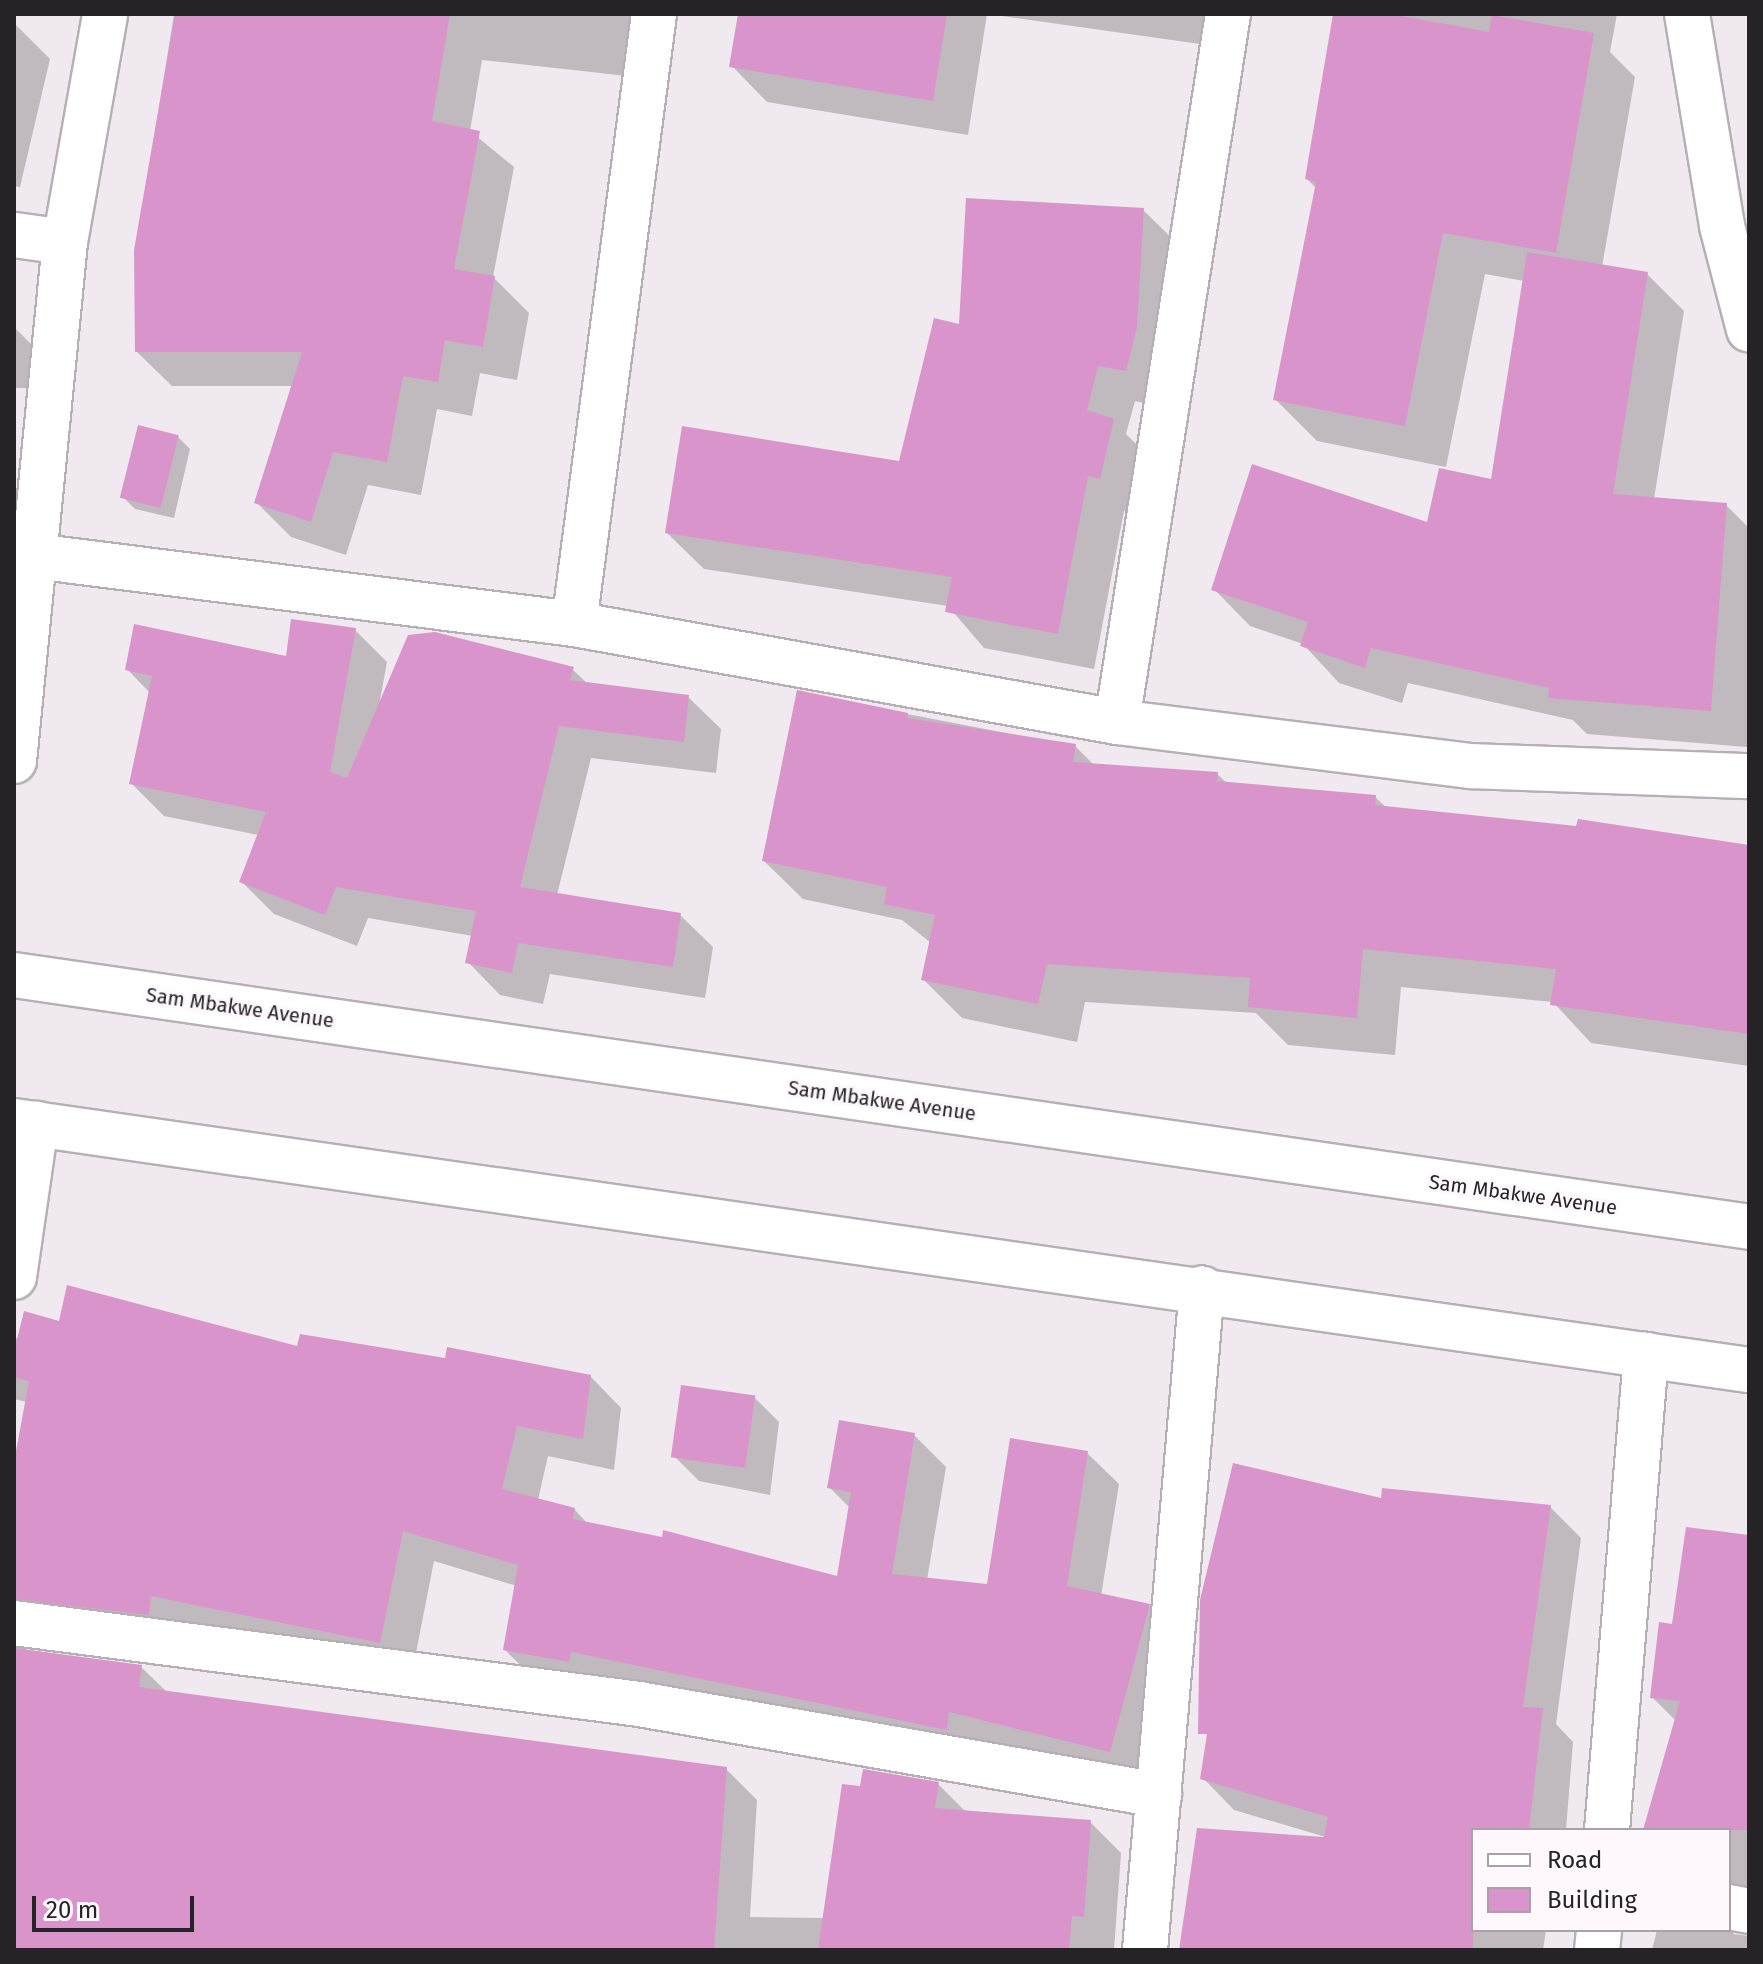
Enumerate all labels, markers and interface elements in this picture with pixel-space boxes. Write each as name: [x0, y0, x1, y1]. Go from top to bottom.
street label: Sam Mbakwe Avenue: [145, 983, 335, 1033]
street label: Sam Mbakwe Avenue: [787, 1076, 977, 1126]
street label: Sam Mbakwe Avenue: [1428, 1170, 1618, 1220]
legend: [1471, 1828, 1731, 1932]
text: Road: [1547, 1846, 1602, 1874]
scale bar: [36, 1880, 198, 1930]
text: Building: [1547, 1886, 1637, 1914]
text: 20 m: [46, 1896, 98, 1924]

